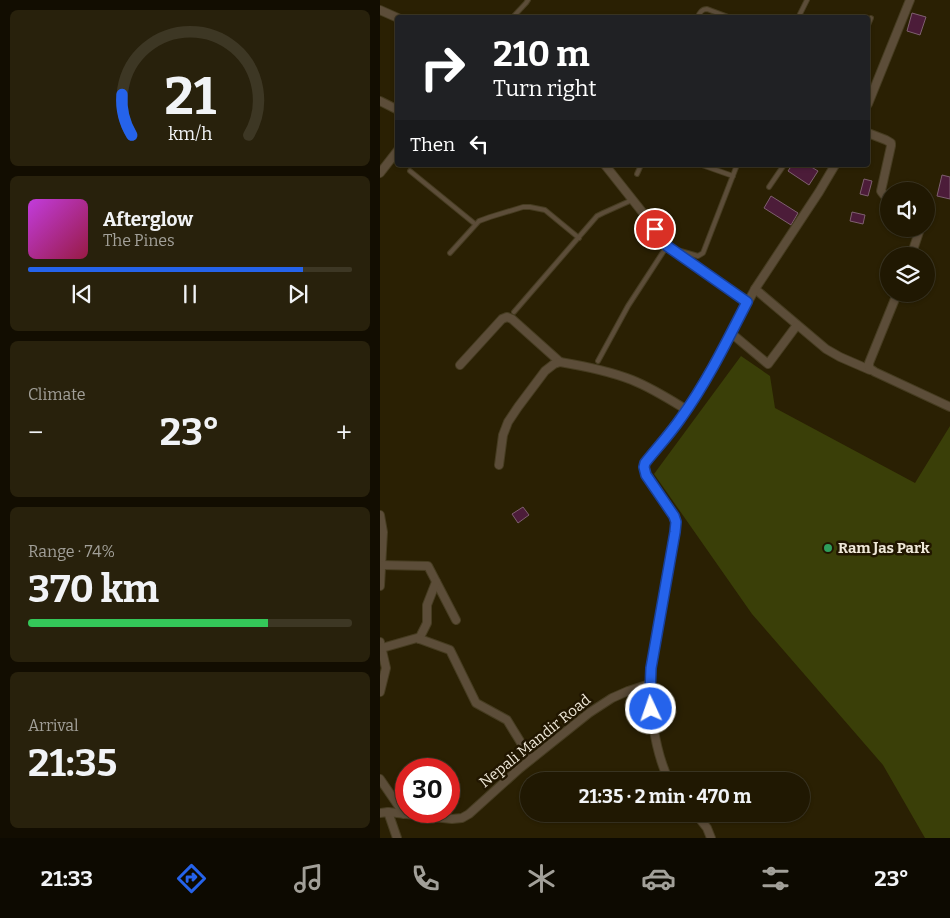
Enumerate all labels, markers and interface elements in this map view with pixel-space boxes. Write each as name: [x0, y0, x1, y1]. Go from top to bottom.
text: 210 m: [493, 33, 590, 75]
icon: right: [410, 35, 475, 100]
text: 21: [164, 65, 216, 128]
text: Turn right: [493, 75, 596, 102]
text: km/h: [168, 123, 212, 145]
icon: left: [465, 130, 493, 158]
text: Then: [410, 133, 455, 156]
map controls: [880, 182, 935, 302]
button: sound: [880, 182, 935, 237]
text: Afterglow: [103, 208, 193, 231]
pin: [634, 208, 676, 250]
icon: arrive: [641, 215, 669, 243]
text: The Pines: [103, 231, 175, 250]
button: layers: [880, 247, 935, 302]
icon: previous: [68, 280, 96, 308]
icon: pause: [176, 280, 204, 308]
icon: next: [284, 280, 312, 308]
text: Climate: [28, 385, 86, 404]
text: 23°: [160, 409, 220, 455]
text: −: [28, 416, 43, 449]
text: +: [336, 416, 352, 449]
place label: Ram Jas Park: [838, 539, 930, 557]
text: Range · 74%: [28, 542, 115, 561]
marker: Ram Jas Park: [822, 542, 834, 554]
text: 370 km: [28, 566, 159, 612]
position arrow: [624, 682, 676, 734]
street label: Nepali Mandir Road: [476, 691, 594, 791]
text: Arrival: [28, 716, 79, 735]
text: 21:35: [28, 740, 117, 786]
speed limit sign: 30: [395, 758, 460, 823]
text: 21:35 · 2 min · 470 m: [579, 785, 751, 808]
icon: directions: [174, 861, 209, 896]
icon: music: [291, 861, 326, 896]
icon: phone: [408, 861, 443, 896]
icon: climate: [524, 861, 559, 896]
icon: car: [641, 861, 676, 896]
icon: filters: [758, 861, 793, 896]
text: 21:33: [41, 865, 93, 892]
text: 23°: [874, 865, 909, 892]

